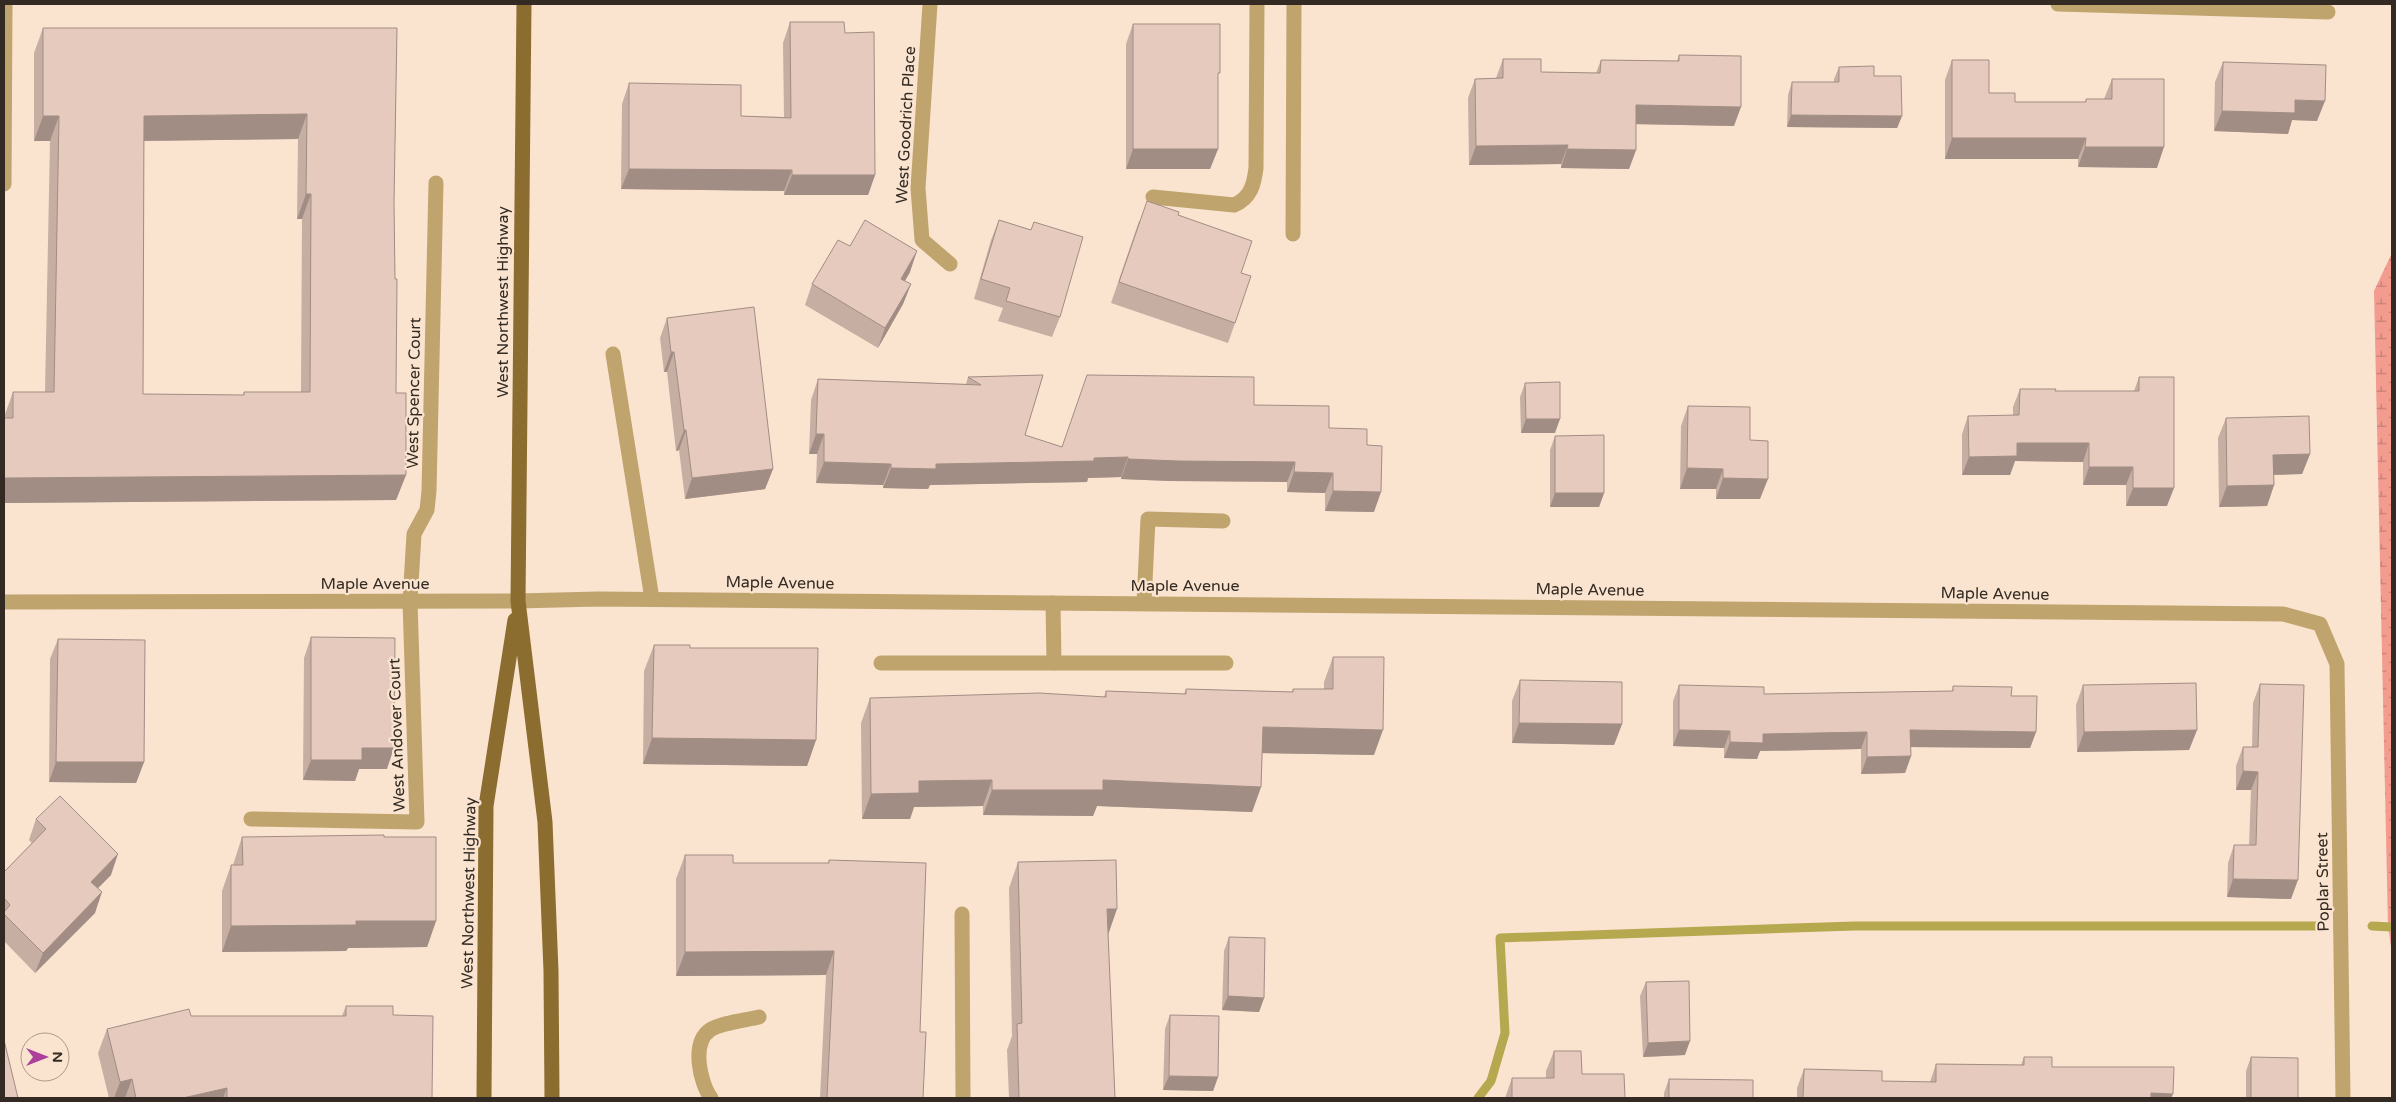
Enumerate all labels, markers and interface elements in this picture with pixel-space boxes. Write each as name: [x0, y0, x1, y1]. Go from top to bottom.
street label: West Goodrich Place: [892, 46, 920, 204]
street label: West Northwest Highway: [493, 206, 513, 398]
street label: West Spencer Court: [403, 317, 425, 469]
street label: Maple Avenue: [725, 572, 835, 594]
street label: Maple Avenue: [320, 574, 430, 594]
street label: Maple Avenue: [1130, 576, 1240, 596]
street label: Maple Avenue: [1535, 579, 1645, 601]
street label: Maple Avenue: [1940, 583, 2050, 605]
street label: West Andover Court: [384, 658, 410, 812]
street label: West Northwest Highway: [457, 797, 481, 989]
street label: Poplar Street: [2312, 832, 2334, 932]
north arrow: [20, 1032, 70, 1082]
text: N: [49, 1051, 66, 1063]

